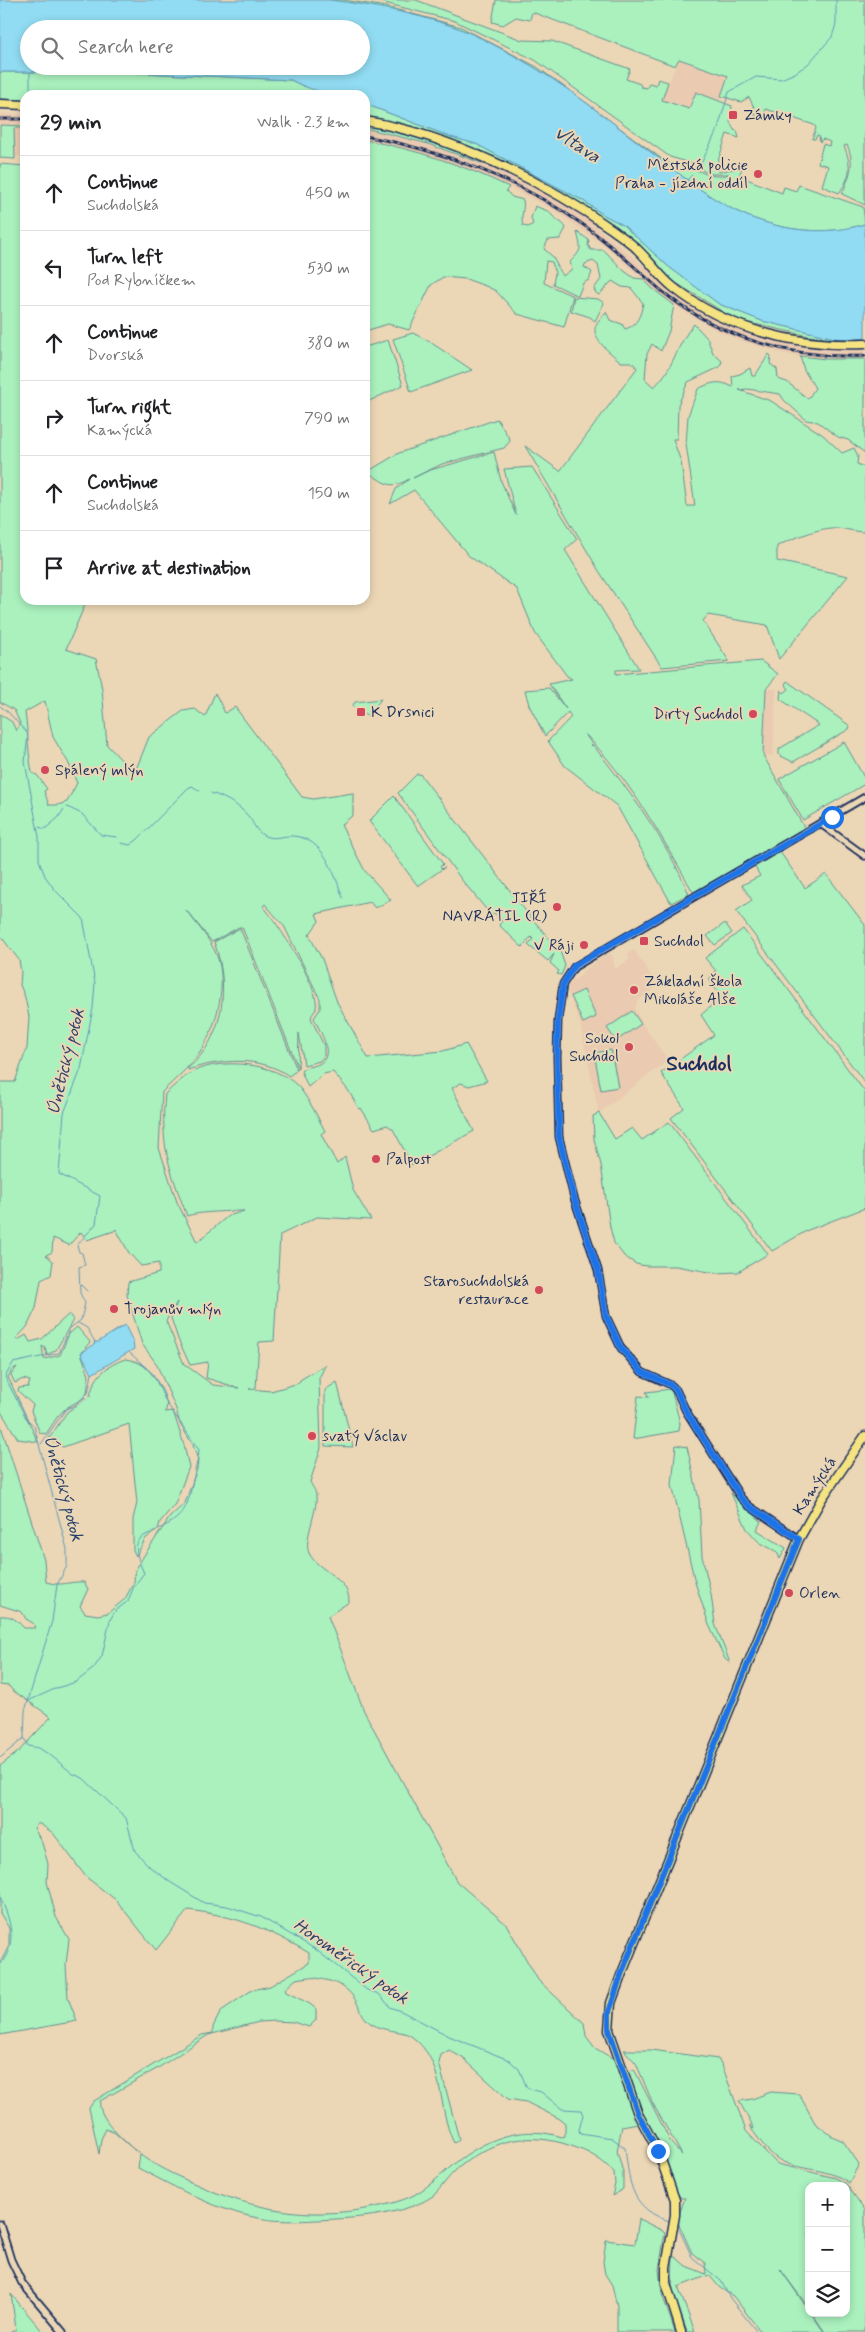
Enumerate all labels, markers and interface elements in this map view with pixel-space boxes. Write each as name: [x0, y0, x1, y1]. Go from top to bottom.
search box: [20, 20, 370, 75]
icon: search: [38, 34, 66, 62]
text: Search here: [78, 35, 174, 60]
place label: Zámky: [743, 105, 792, 126]
text: 29 min: [40, 109, 102, 137]
marker: Zámky: [727, 109, 739, 121]
text: Walk · 2.3 km: [257, 112, 350, 133]
water label: Vltava: [549, 121, 605, 169]
place label: Městská policie Praha - jízdní oddíl: [615, 155, 748, 194]
marker: Městská policie Praha - jízdní oddíl: [752, 168, 764, 180]
text: Continue: [87, 170, 158, 195]
icon: ahead: [40, 179, 68, 207]
text: 450 m: [305, 183, 350, 204]
text: Suchdolská: [87, 195, 159, 216]
text: Turn left: [87, 245, 163, 270]
icon: left: [40, 254, 68, 282]
text: 530 m: [307, 258, 350, 279]
text: Pod Rybníčkem: [87, 270, 196, 291]
text: Continue: [87, 320, 158, 345]
icon: ahead: [40, 329, 68, 357]
text: 380 m: [307, 333, 350, 354]
text: Dvorská: [87, 345, 144, 366]
text: Turn right: [87, 395, 171, 420]
icon: right: [40, 404, 68, 432]
text: 790 m: [304, 408, 350, 429]
text: Kamýcká: [87, 420, 152, 441]
text: Continue: [87, 470, 158, 495]
icon: ahead: [40, 479, 68, 507]
text: 150 m: [308, 483, 350, 504]
text: Suchdolská: [87, 495, 159, 516]
icon: arrive: [40, 554, 68, 582]
text: Arrive at destination: [87, 556, 251, 581]
place label: K Drsnici: [371, 702, 435, 723]
place label: Dirty Suchdol: [653, 704, 743, 725]
marker: K Drsnici: [355, 706, 367, 718]
marker: Dirty Suchdol: [747, 708, 759, 720]
place label: Spálený mlýn: [55, 760, 143, 781]
marker: Spálený mlýn: [39, 764, 51, 776]
route start: [821, 806, 844, 829]
place label: JIŘÍ NAVRÁTIL (R): [442, 888, 547, 927]
marker: JIŘÍ NAVRÁTIL (R): [551, 901, 563, 913]
place label: Suchdol: [654, 931, 704, 952]
place label: V Ráji: [534, 935, 574, 956]
marker: Suchdol: [638, 935, 650, 947]
marker: V Ráji: [578, 939, 590, 951]
place label: Základní škola Mikoláše Alše: [644, 971, 743, 1010]
marker: Základní škola Mikoláše Alše: [628, 984, 640, 996]
water label: Únětický potok: [41, 1006, 91, 1118]
place label: Sokol Suchdol: [569, 1028, 619, 1067]
marker: Sokol Suchdol: [623, 1041, 635, 1053]
district label: Suchdol: [666, 1050, 732, 1078]
place label: Palpost: [386, 1149, 431, 1170]
marker: Palpost: [370, 1153, 382, 1165]
place label: Starosuchdolská restaurace: [423, 1271, 529, 1310]
marker: Starosuchdolská restaurace: [533, 1284, 545, 1296]
place label: Trojanův mlýn: [124, 1299, 221, 1320]
marker: Trojanův mlýn: [108, 1303, 120, 1315]
place label: svatý Václav: [322, 1426, 407, 1447]
marker: svatý Václav: [306, 1430, 318, 1442]
water label: Únětický potok: [37, 1432, 89, 1544]
street label: Kamýcká: [788, 1453, 842, 1519]
place label: Orlen: [799, 1583, 841, 1604]
marker: Orlen: [783, 1587, 795, 1599]
water label: Horoměřický potok: [289, 1913, 413, 2011]
route end: [647, 2140, 670, 2163]
map controls: [805, 2182, 850, 2317]
button: +: [805, 2182, 850, 2227]
button: −: [805, 2227, 850, 2272]
button: layers: [805, 2272, 850, 2317]

